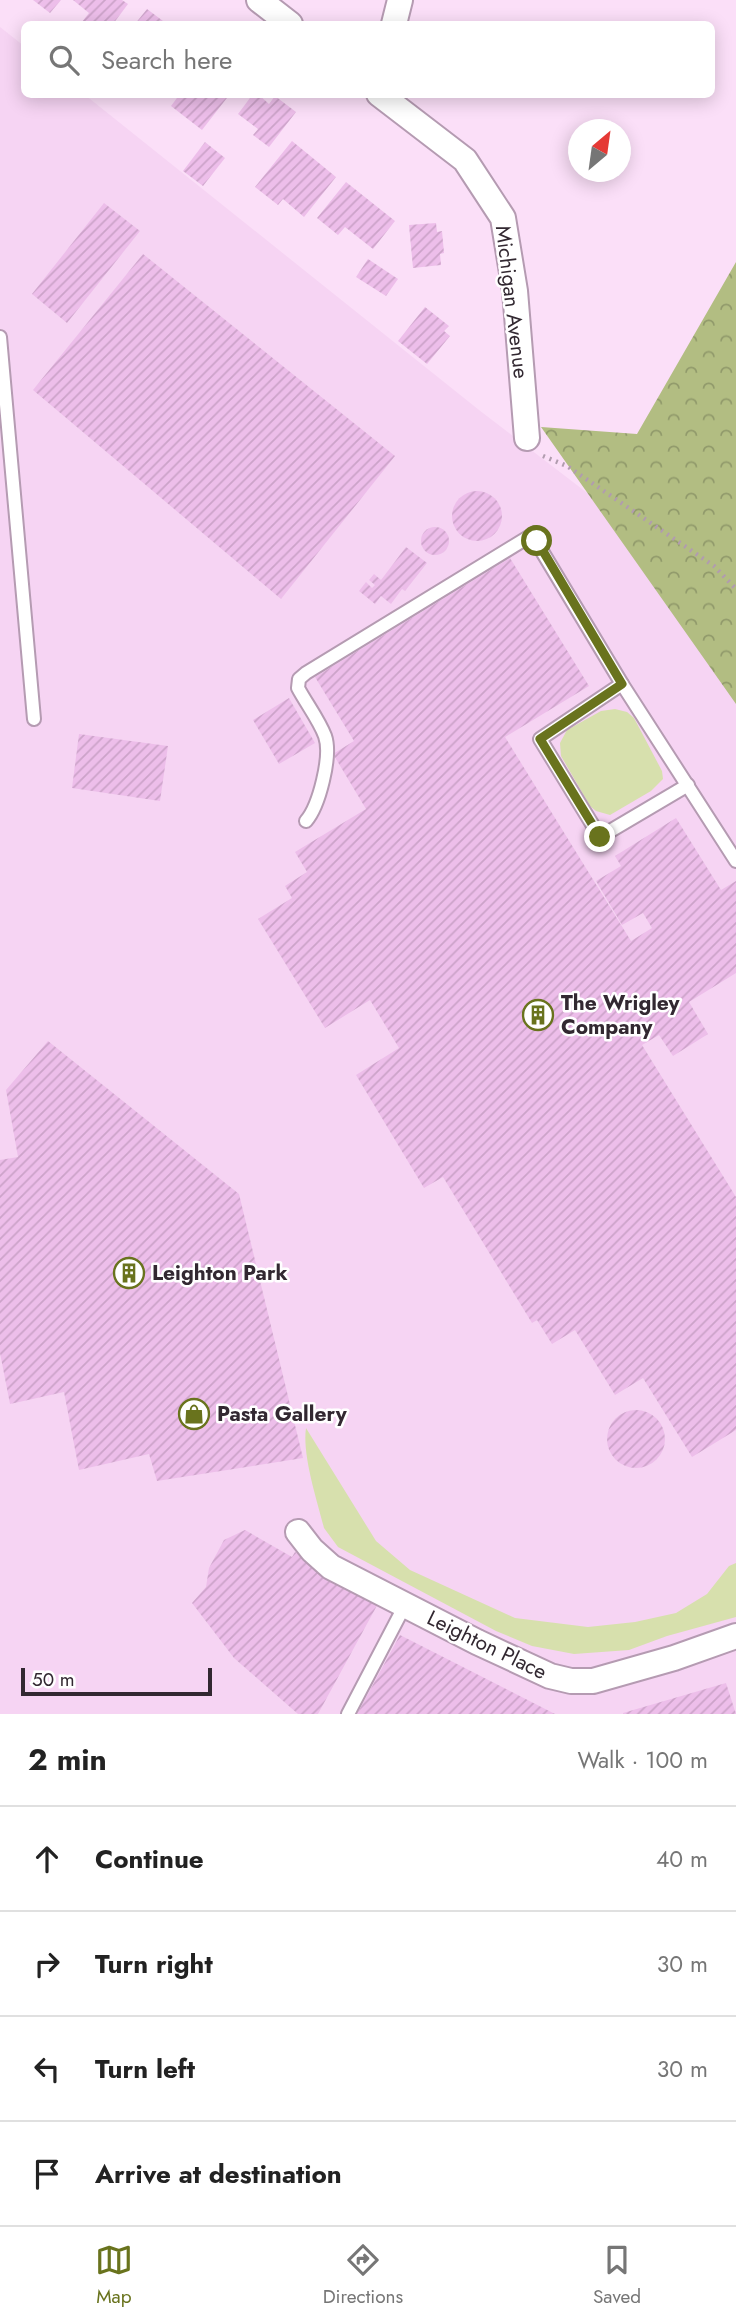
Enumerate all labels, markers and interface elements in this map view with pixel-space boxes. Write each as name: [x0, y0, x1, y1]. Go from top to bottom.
search box: [21, 21, 715, 98]
icon: search: [45, 41, 83, 79]
text: Search here: [101, 41, 233, 79]
north arrow: [568, 119, 631, 182]
street label: Michigan Avenue: [488, 224, 536, 380]
route start: [521, 525, 552, 556]
route end: [584, 821, 615, 852]
place label: The Wrigley Company: [561, 988, 681, 1042]
building icon: The Wrigley Company: [521, 998, 555, 1032]
building icon: Leighton Park: [112, 1256, 146, 1290]
place label: Leighton Park: [152, 1258, 288, 1288]
shop icon: Pasta Gallery: [177, 1397, 211, 1431]
place label: Pasta Gallery: [217, 1399, 348, 1429]
street label: Leighton Place: [422, 1603, 552, 1687]
scale bar: [21, 1665, 212, 1697]
text: 50 m: [32, 1666, 75, 1693]
text: 2 min: [28, 1738, 107, 1781]
text: Walk · 100 m: [578, 1743, 708, 1777]
icon: ahead: [28, 1840, 66, 1878]
text: Continue: [95, 1840, 204, 1878]
text: 40 m: [656, 1842, 708, 1876]
icon: right: [28, 1945, 66, 1983]
text: Turn right: [95, 1945, 213, 1983]
text: 30 m: [657, 1947, 708, 1981]
icon: left: [28, 2050, 66, 2088]
text: Turn left: [95, 2050, 195, 2088]
text: 30 m: [657, 2052, 708, 2086]
icon: arrive: [28, 2155, 66, 2193]
text: Arrive at destination: [95, 2155, 342, 2193]
tab: Map: [95, 2241, 133, 2310]
tab: Directions: [323, 2241, 403, 2310]
tab: Saved: [593, 2241, 641, 2310]

